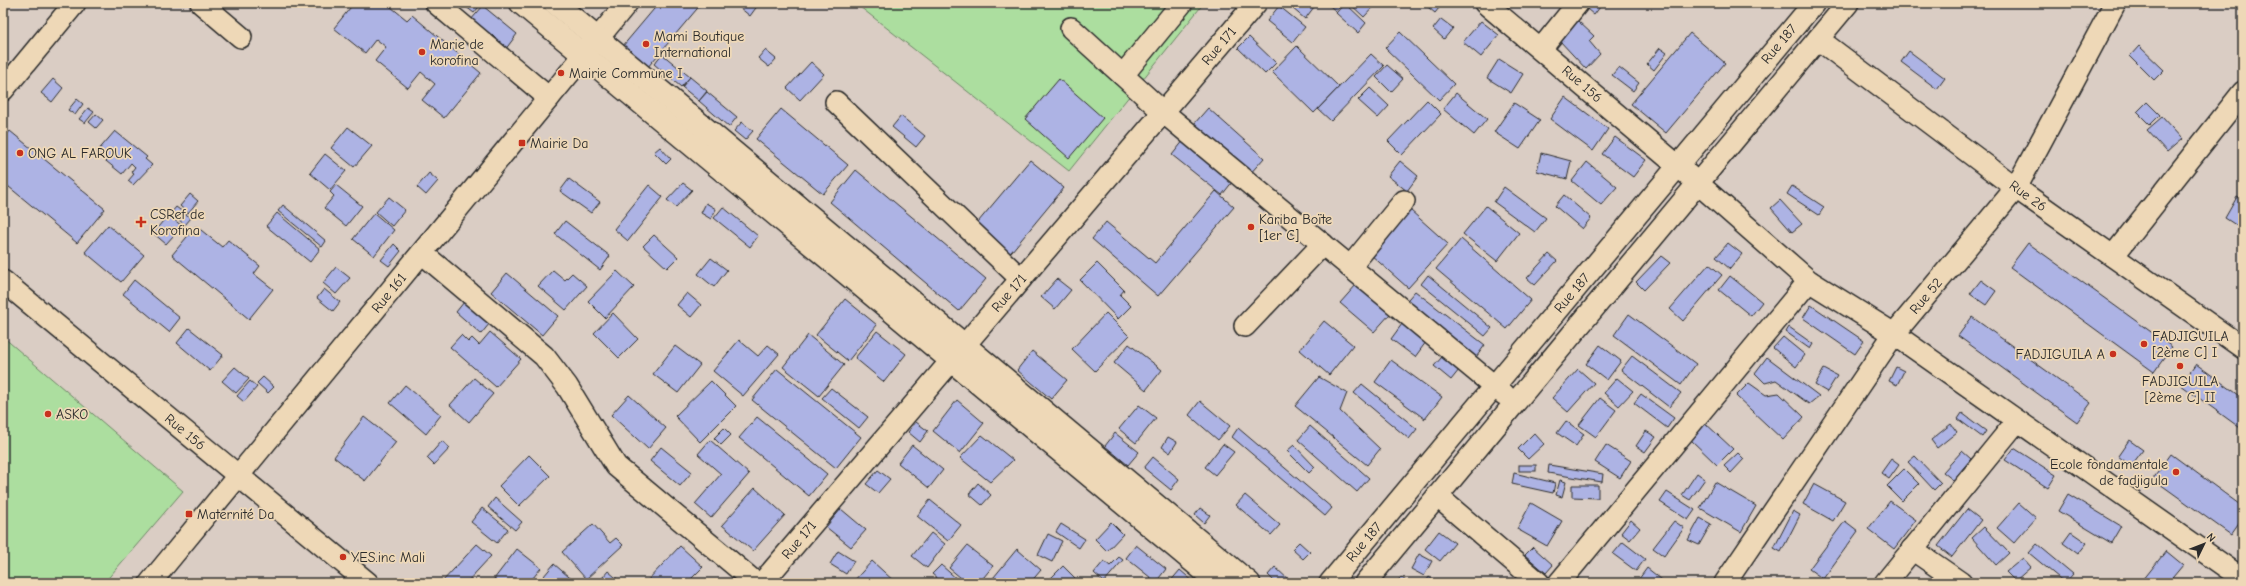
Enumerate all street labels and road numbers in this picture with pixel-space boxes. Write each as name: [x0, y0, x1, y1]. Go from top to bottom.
street label: Rue 187: [1758, 20, 1801, 67]
street label: Rue 171: [1198, 23, 1240, 69]
street label: Rue 156: [1558, 62, 1606, 106]
street label: Rue 26: [2006, 177, 2050, 215]
street label: Rue 187: [1551, 269, 1594, 316]
street label: Rue 161: [368, 270, 410, 316]
street label: Rue 171: [988, 270, 1030, 316]
street label: Rue 52: [1906, 274, 1946, 318]
street label: Rue 156: [161, 410, 209, 454]
street label: Rue 171: [778, 517, 820, 563]
street label: Rue 187: [1343, 518, 1386, 565]

